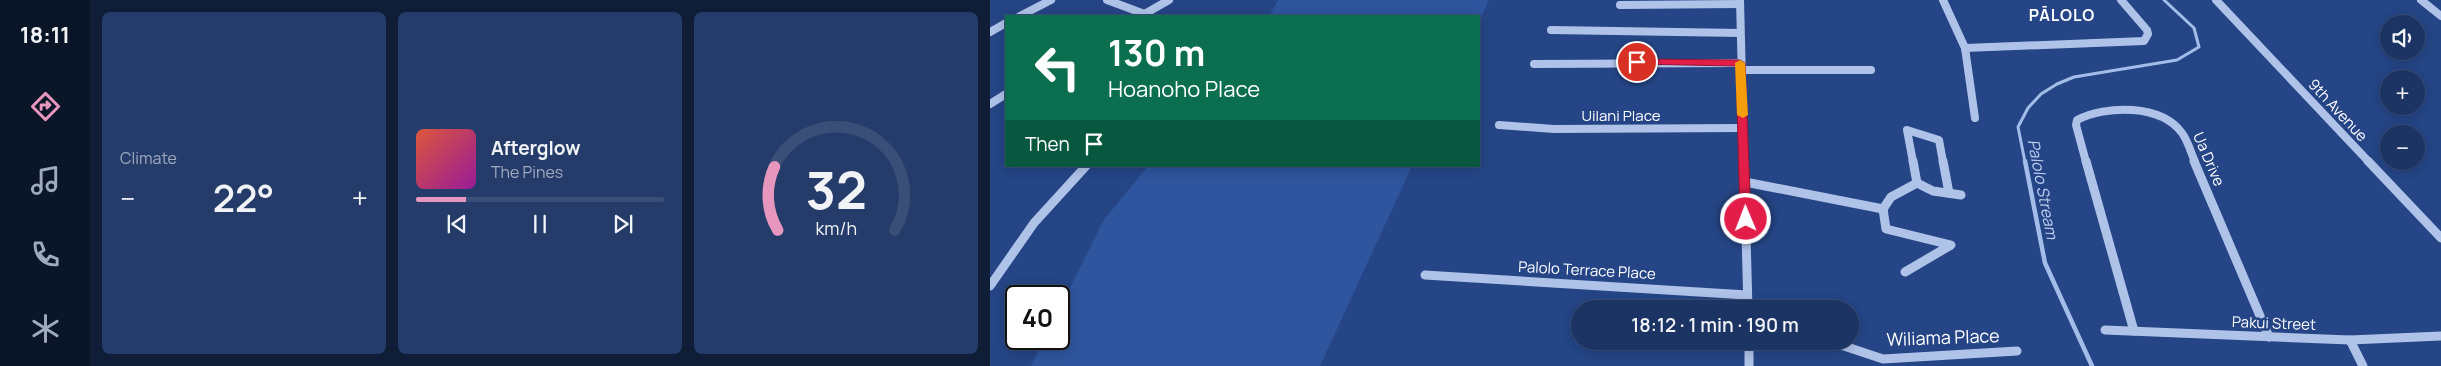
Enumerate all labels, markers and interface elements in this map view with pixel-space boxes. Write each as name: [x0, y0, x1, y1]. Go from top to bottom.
district label: PĀLOLO: [2029, 4, 2095, 26]
map controls: [2380, 15, 2425, 170]
button: sound: [2380, 15, 2425, 60]
text: 18:11: [20, 20, 70, 50]
text: 130 m: [1108, 29, 1205, 77]
icon: left: [1025, 35, 1090, 100]
pin: [1616, 41, 1658, 83]
icon: arrive: [1623, 48, 1651, 76]
button: +: [2380, 70, 2425, 115]
text: Hoanoho Place: [1108, 74, 1260, 104]
street label: 9th Avenue: [2304, 74, 2373, 146]
icon: directions: [28, 89, 63, 124]
street label: Uilani Place: [1581, 105, 1661, 126]
button: −: [2380, 125, 2425, 170]
street label: Ua Drive: [2188, 129, 2230, 190]
icon: arrive: [1080, 130, 1108, 158]
text: Then: [1025, 131, 1070, 157]
text: Afterglow: [491, 135, 580, 161]
water label: Palolo Stream: [2023, 137, 2064, 242]
text: Climate: [120, 147, 177, 169]
text: 32: [805, 154, 867, 225]
text: The Pines: [491, 161, 563, 183]
icon: music: [28, 163, 63, 198]
text: 22°: [213, 171, 274, 223]
text: −: [120, 179, 135, 217]
text: +: [352, 179, 368, 217]
position arrow: [1719, 192, 1771, 244]
icon: previous: [443, 210, 471, 238]
icon: pause: [526, 210, 554, 238]
icon: next: [609, 210, 637, 238]
text: km/h: [815, 216, 857, 240]
icon: phone: [28, 237, 63, 272]
street label: Palolo Terrace Place: [1518, 256, 1657, 284]
speed limit sign: 40: [1005, 285, 1070, 350]
icon: climate: [28, 311, 63, 346]
street label: Pakui Street: [2232, 311, 2316, 335]
text: 18:12 · 1 min · 190 m: [1631, 312, 1799, 338]
street label: Wiliama Place: [1886, 323, 2000, 351]

